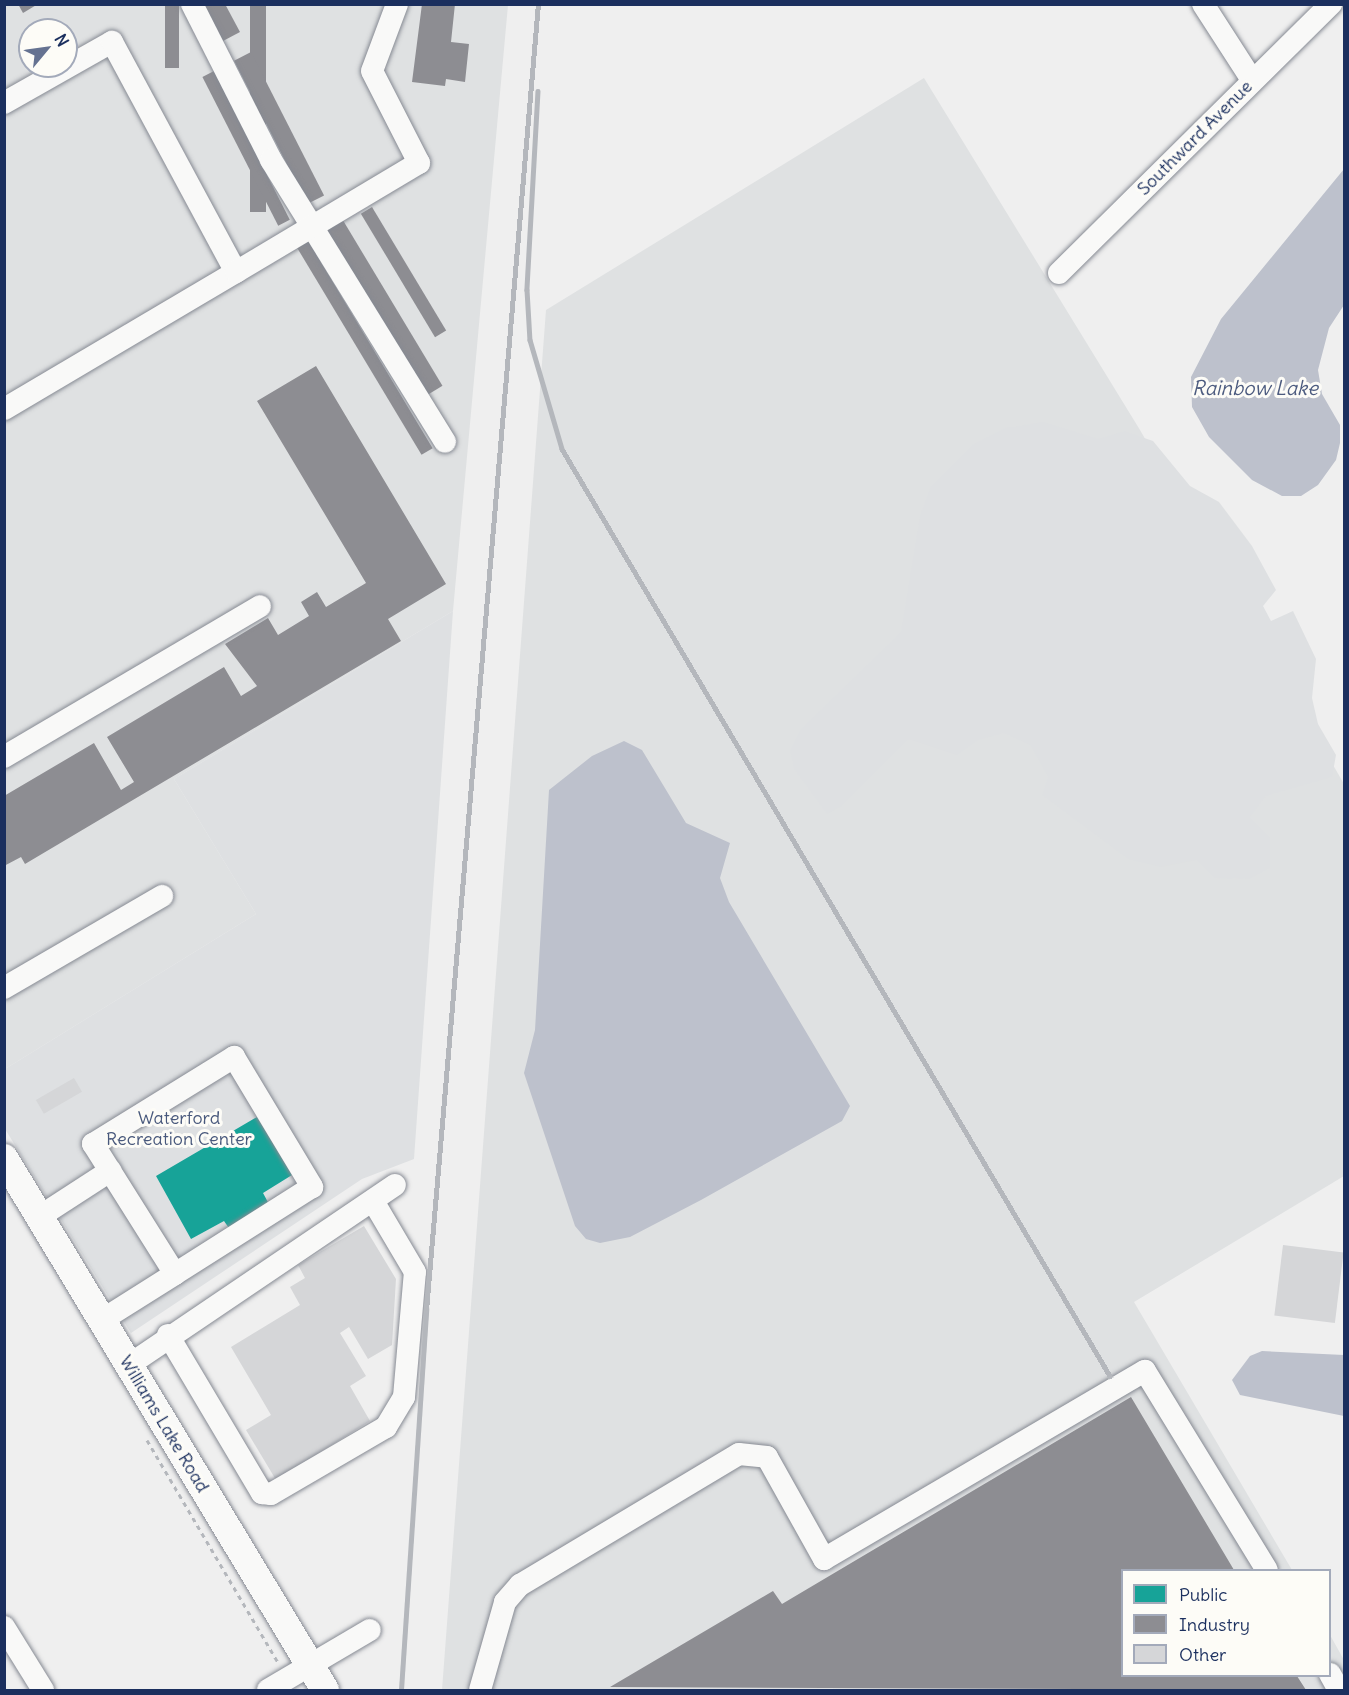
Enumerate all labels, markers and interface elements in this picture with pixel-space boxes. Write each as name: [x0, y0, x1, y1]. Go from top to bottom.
north arrow: [18, 18, 78, 78]
text: N: [51, 31, 73, 50]
street label: Southward Avenue: [1133, 76, 1257, 200]
water label: Rainbow Lake: [1192, 375, 1318, 399]
park label: Waterford Recreation Center: [106, 1108, 252, 1150]
street label: Williams Lake Road: [115, 1351, 213, 1497]
legend: [1121, 1569, 1331, 1677]
text: Public: [1179, 1583, 1228, 1606]
text: Industry: [1179, 1613, 1250, 1636]
text: Other: [1179, 1643, 1226, 1666]

